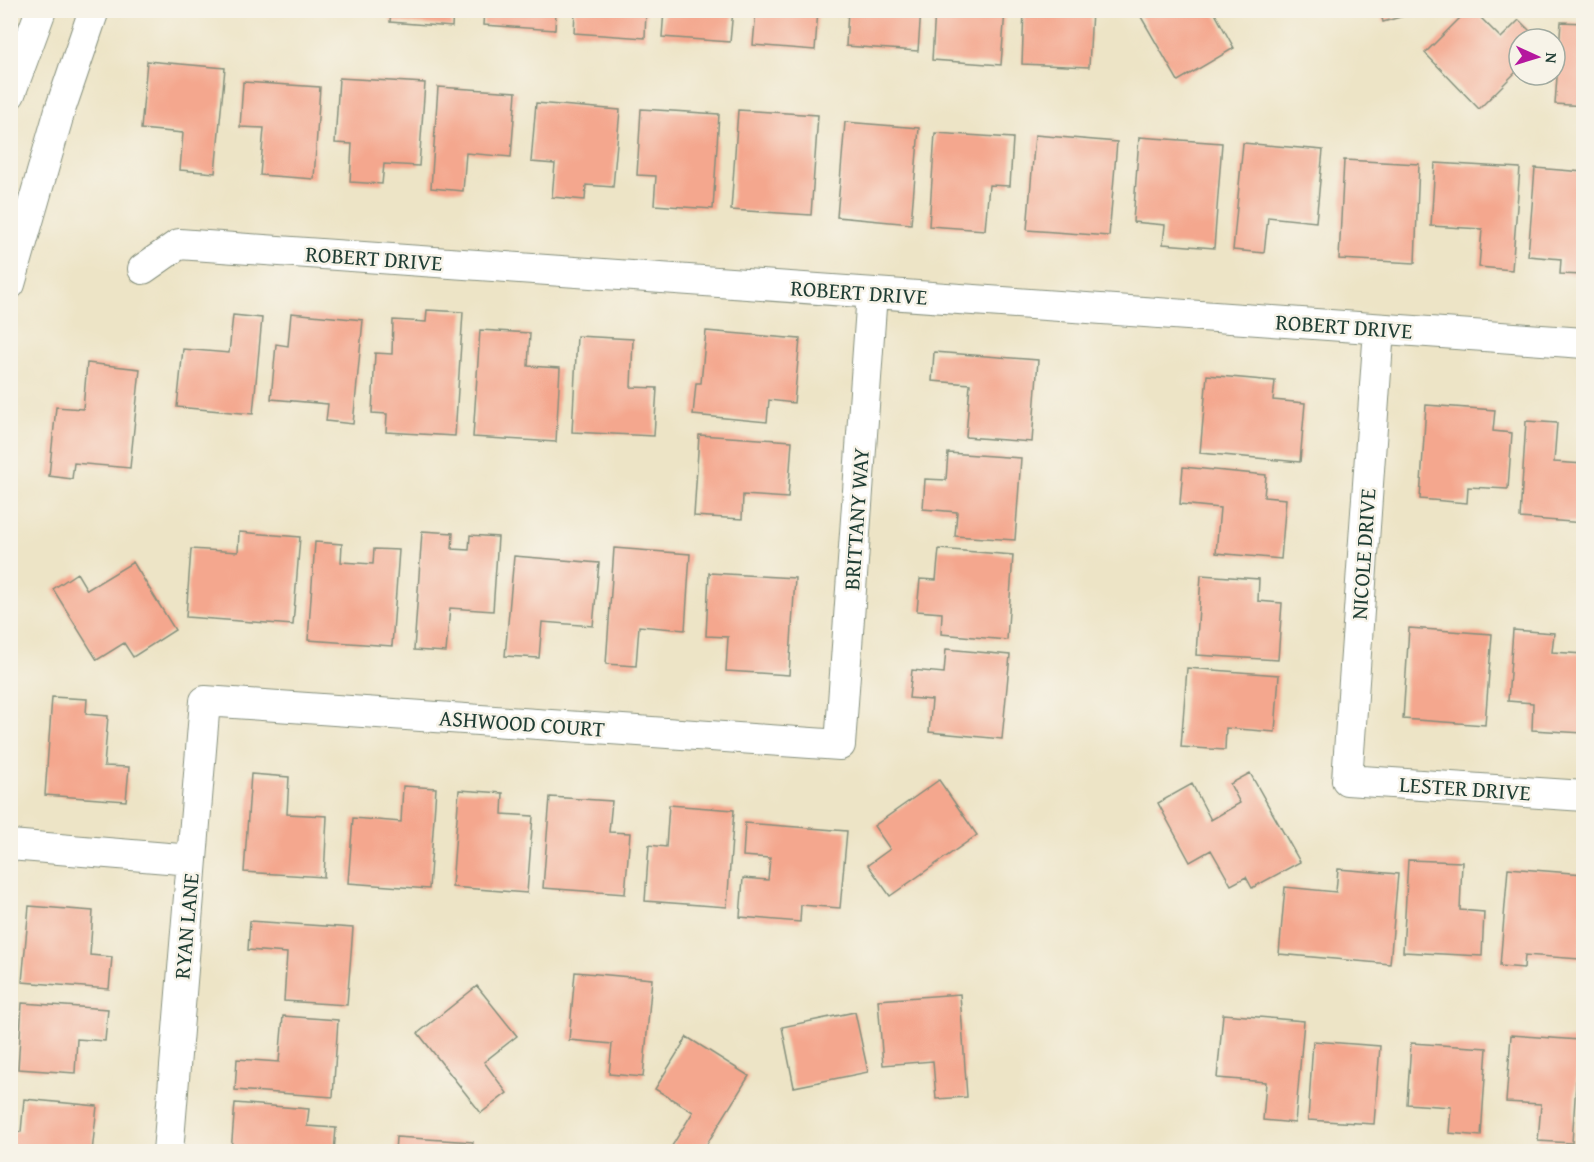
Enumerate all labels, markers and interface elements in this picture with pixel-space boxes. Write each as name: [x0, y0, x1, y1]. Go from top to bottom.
north arrow: [1507, 27, 1567, 87]
text: N: [1540, 52, 1564, 65]
street label: ROBERT DRIVE: [304, 237, 444, 279]
street label: ROBERT DRIVE: [789, 271, 929, 313]
street label: ROBERT DRIVE: [1274, 305, 1414, 347]
street label: BRITTANY WAY: [835, 447, 877, 591]
street label: NICOLE DRIVE: [1342, 487, 1384, 621]
street label: ASHWOOD COURT: [438, 701, 606, 745]
street label: LESTER DRIVE: [1398, 767, 1532, 809]
street label: RYAN LANE: [165, 872, 207, 980]

